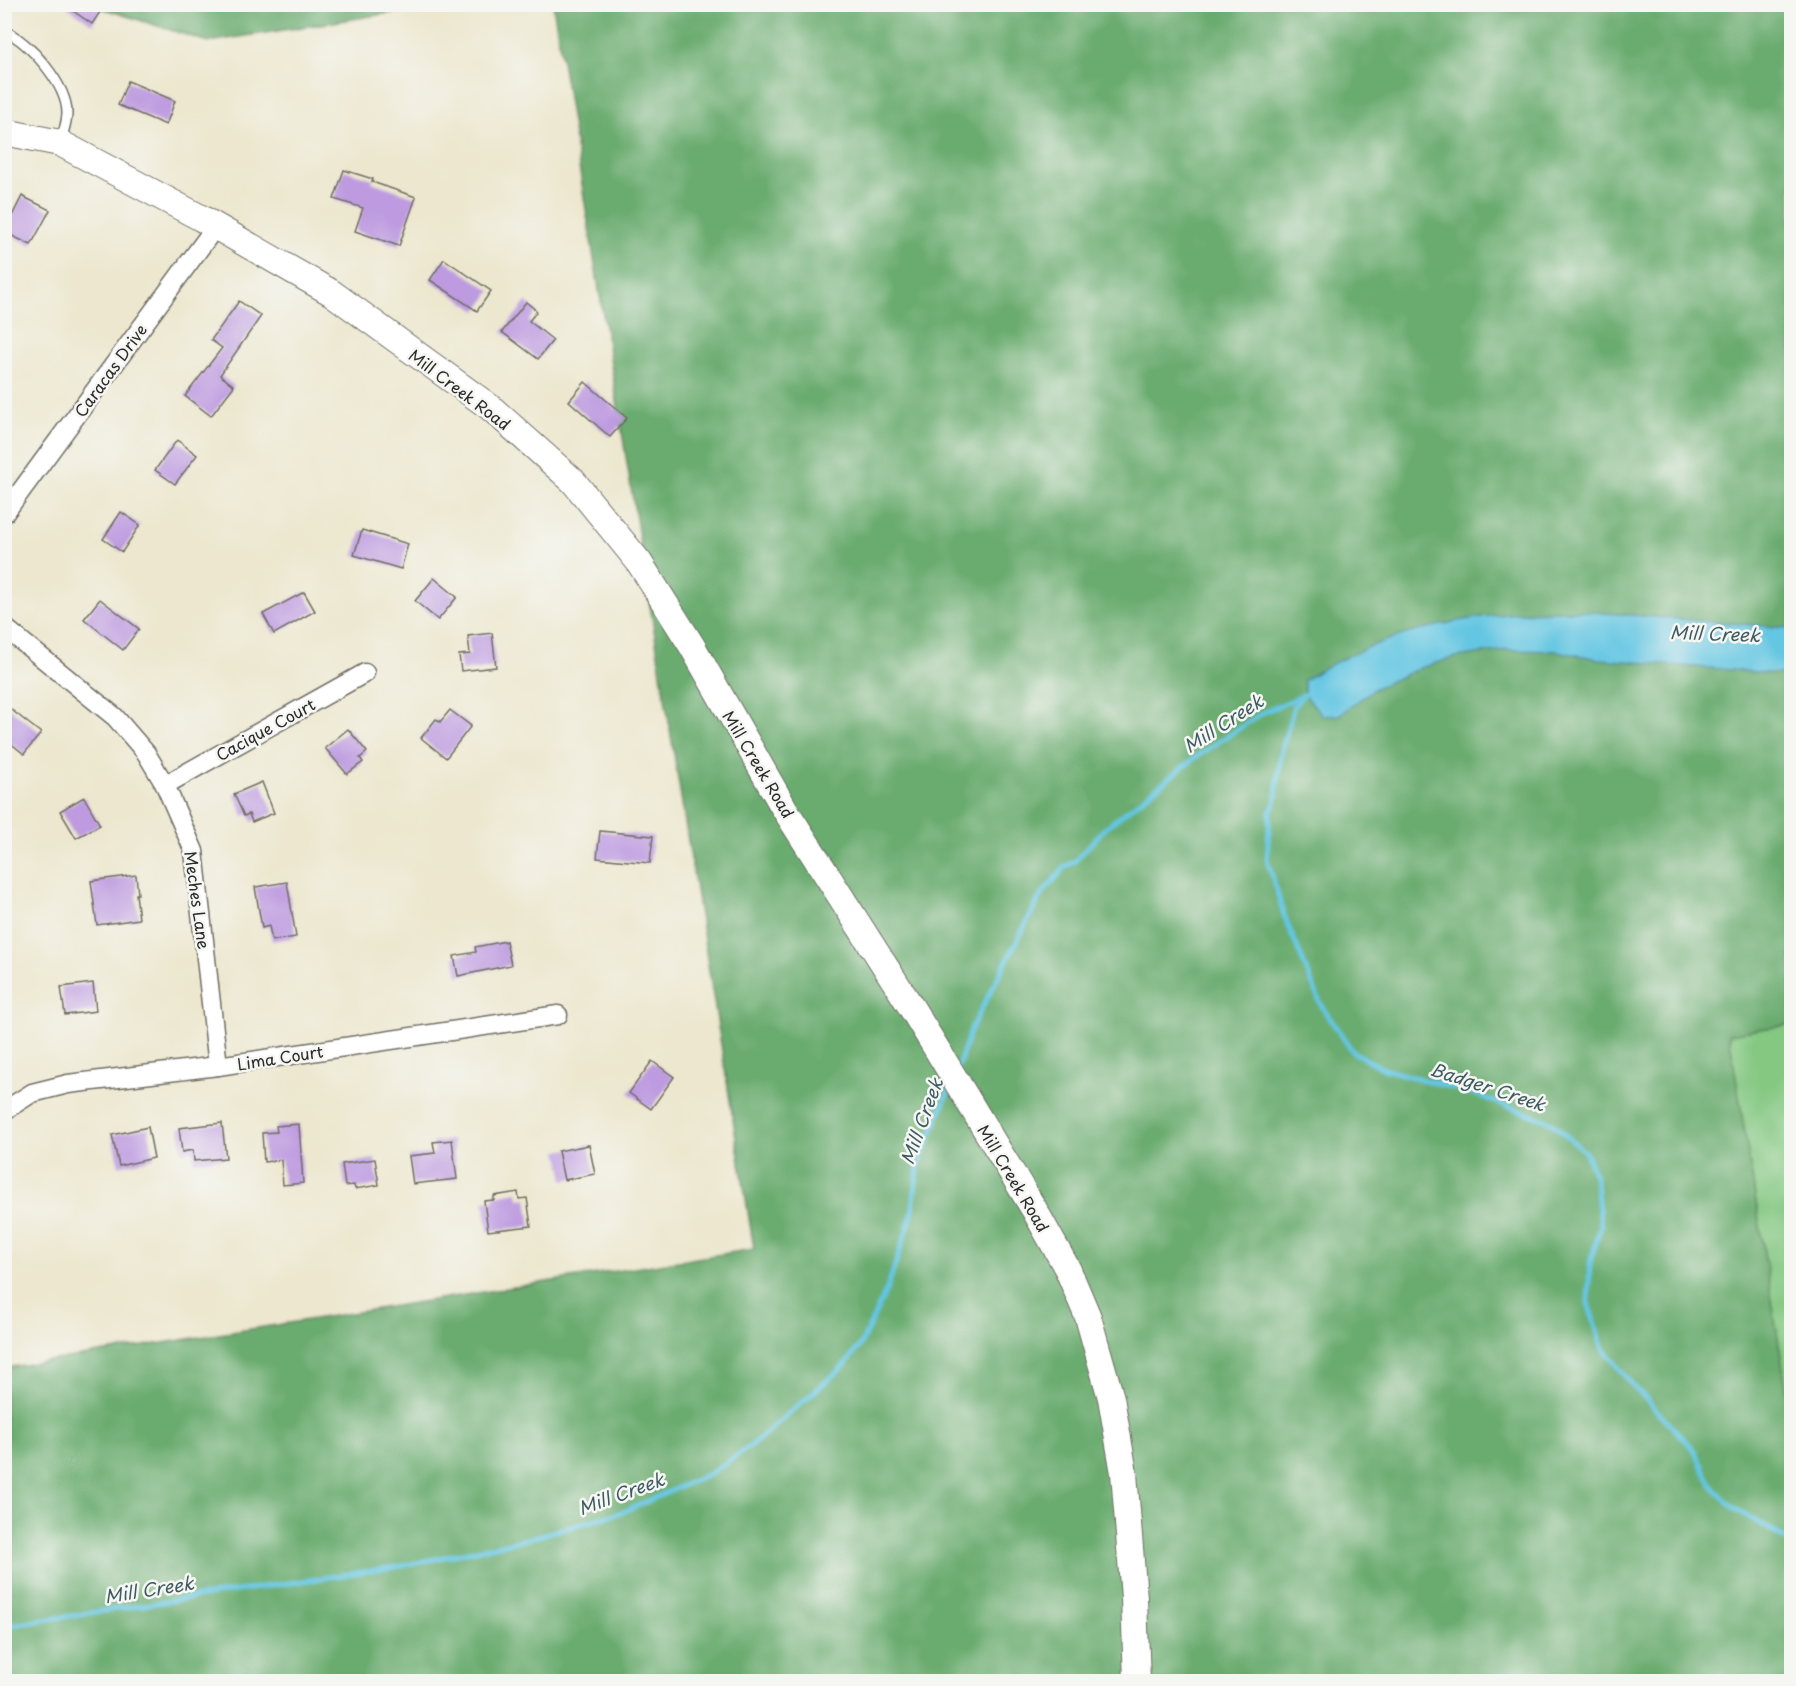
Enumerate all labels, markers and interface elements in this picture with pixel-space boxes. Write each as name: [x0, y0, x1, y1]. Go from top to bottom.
street label: Caracas Drive: [68, 318, 152, 422]
street label: Mill Creek Road: [404, 343, 516, 435]
water label: Mill Creek: [1670, 618, 1761, 648]
water label: Mill Creek: [1178, 687, 1269, 759]
street label: Cacique Court: [211, 692, 319, 766]
street label: Mill Creek Road: [717, 706, 801, 822]
street label: Meches Lane: [179, 849, 217, 951]
street label: Lima Court: [235, 1038, 325, 1076]
water label: Badger Creek: [1427, 1055, 1550, 1118]
water label: Mill Creek: [893, 1073, 949, 1168]
street label: Mill Creek Road: [972, 1120, 1056, 1236]
water label: Mill Creek: [574, 1465, 669, 1521]
water label: Mill Creek: [102, 1568, 197, 1609]

